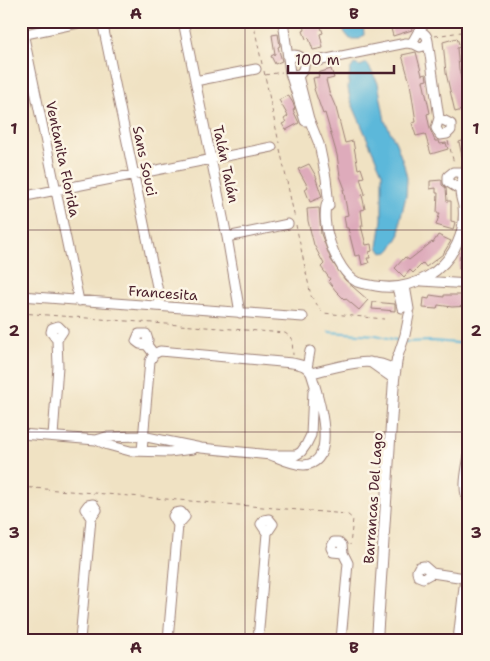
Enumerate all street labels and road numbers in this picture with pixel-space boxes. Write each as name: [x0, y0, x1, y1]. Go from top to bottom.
street label: Ventanita Florida: [42, 99, 84, 219]
street label: Sans Souci: [129, 124, 161, 198]
street label: Talán Talán: [209, 124, 243, 205]
street label: Francesita: [128, 282, 199, 304]
street label: Barrancas Del Lago: [359, 432, 387, 564]

